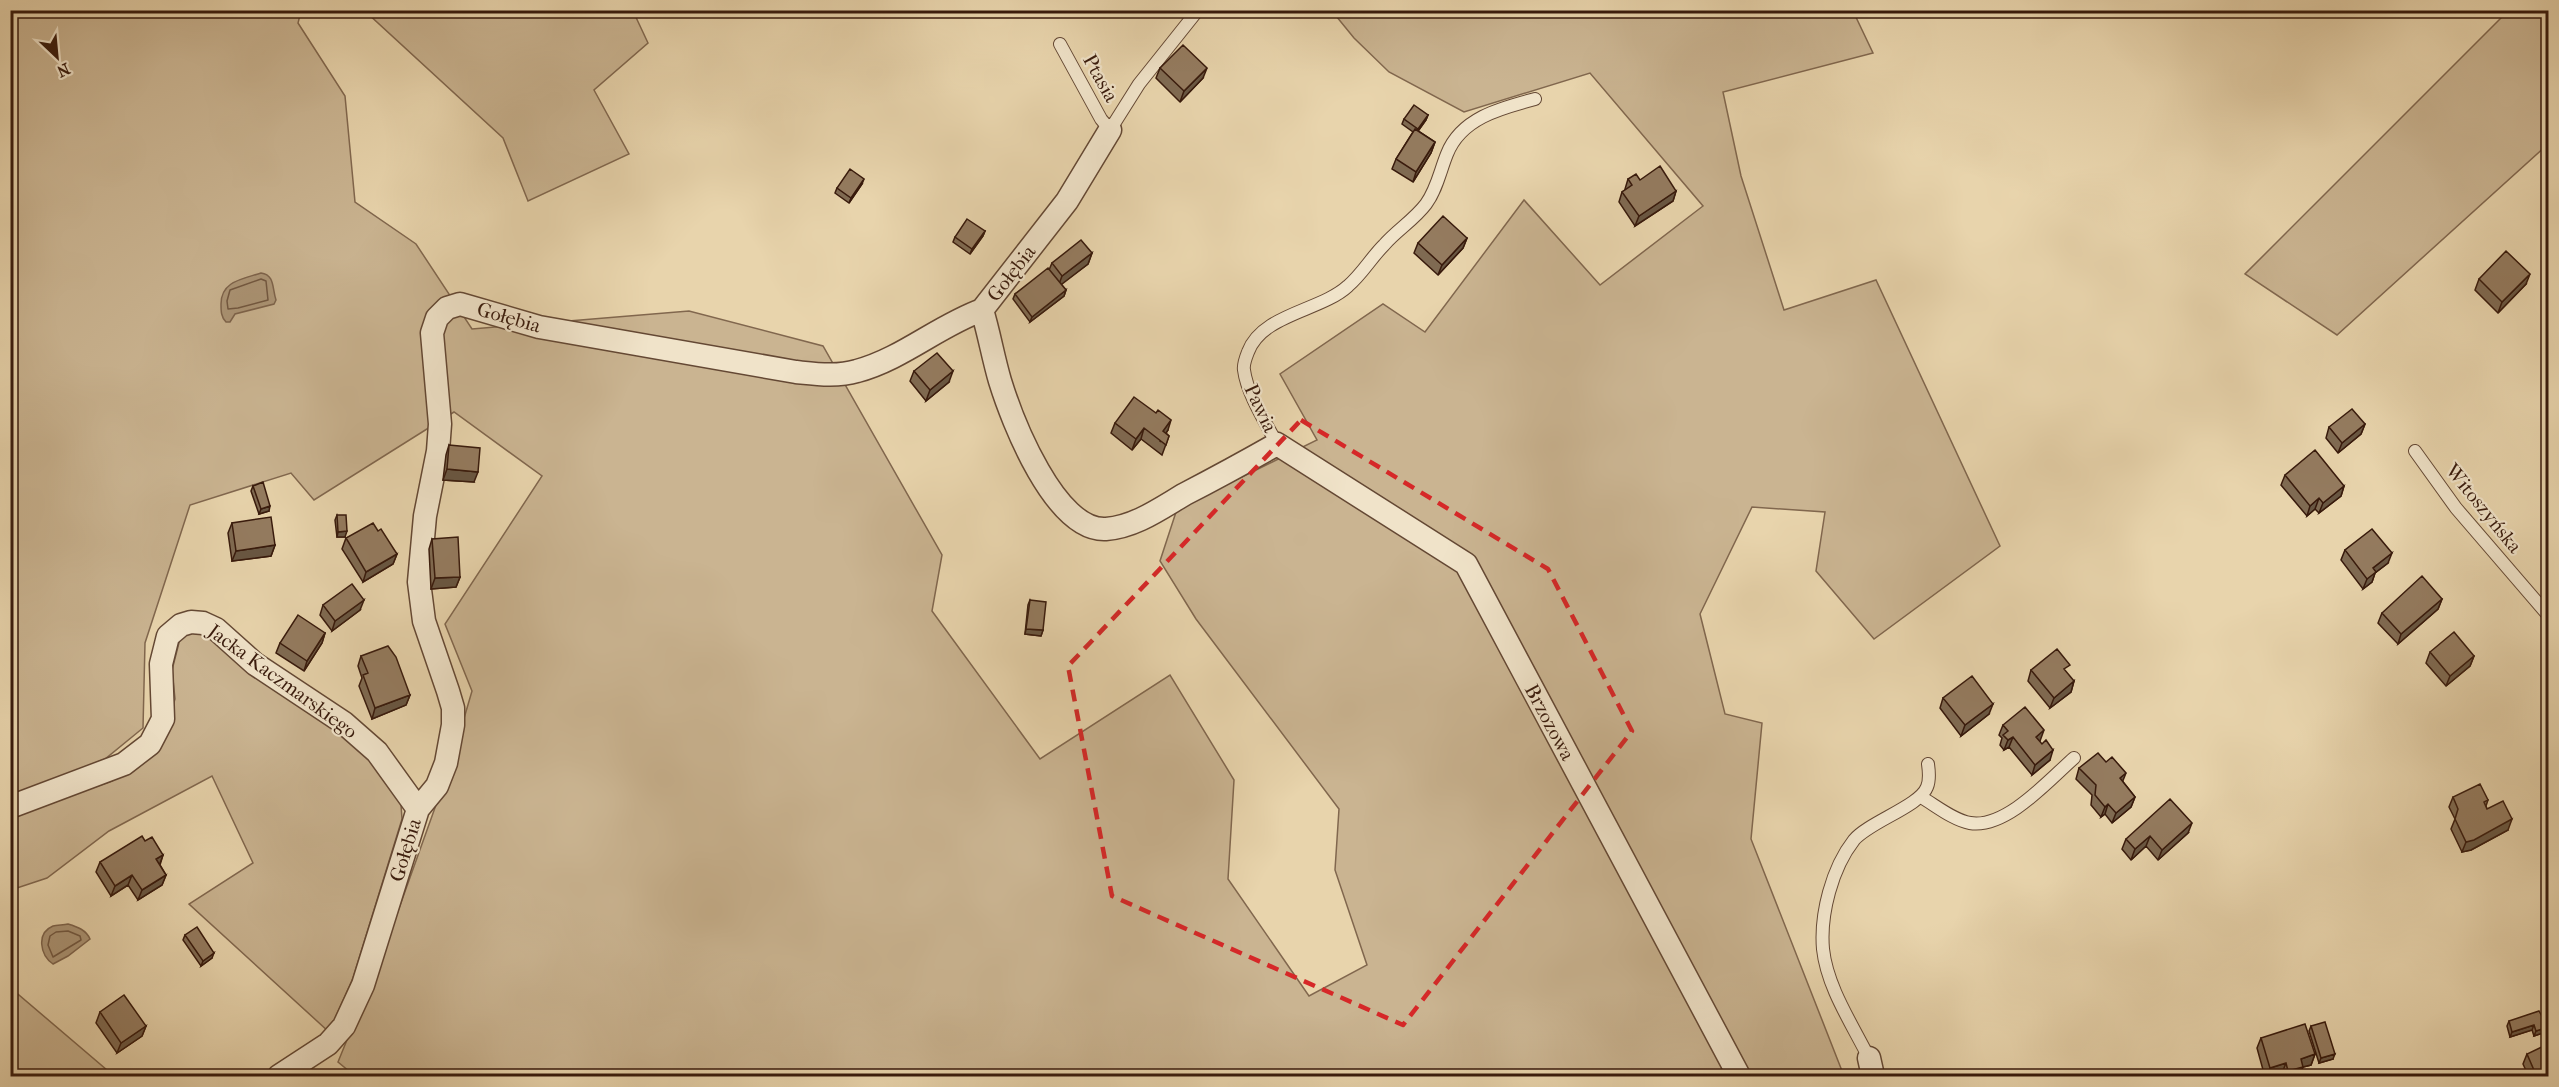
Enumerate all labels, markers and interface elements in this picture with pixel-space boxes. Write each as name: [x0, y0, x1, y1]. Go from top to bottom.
north arrow: [27, 27, 87, 87]
street label: Ptasia: [1078, 50, 1123, 107]
text: N: [53, 59, 73, 82]
street label: Gołębia: [982, 240, 1041, 306]
street label: Gołębia: [474, 297, 544, 338]
street label: Pawia: [1239, 380, 1282, 437]
street label: Witoszyńska: [2440, 458, 2527, 558]
street label: Jacka Kaczmarskiego: [202, 618, 362, 743]
street label: Brzozowa: [1520, 680, 1580, 765]
street label: Gołębia: [385, 815, 426, 885]

